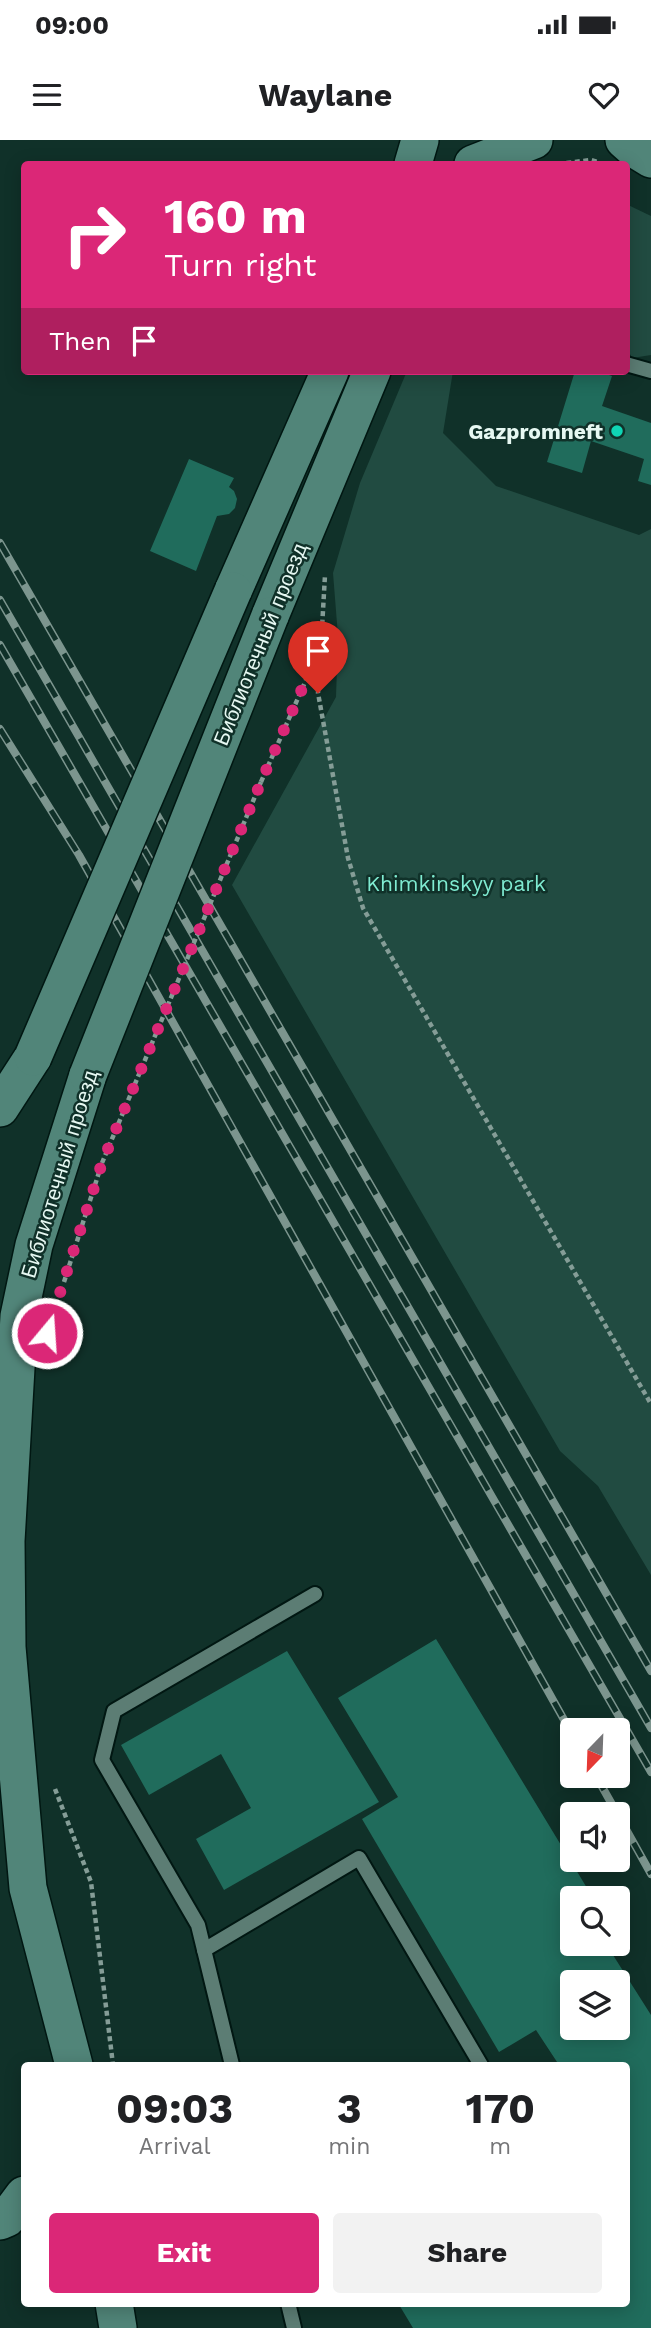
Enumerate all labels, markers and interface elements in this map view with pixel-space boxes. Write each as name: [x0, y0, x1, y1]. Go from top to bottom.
text: 09:00: [35, 10, 109, 40]
icon: menu: [28, 76, 66, 114]
text: Waylane: [259, 76, 392, 114]
icon: heart: [585, 76, 623, 114]
text: 160 m: [164, 187, 307, 245]
icon: right: [49, 189, 140, 280]
text: Turn right: [164, 246, 316, 284]
icon: arrive: [125, 322, 163, 360]
text: Then: [49, 326, 111, 356]
place label: Gazpromneft: [468, 419, 603, 444]
marker: Gazpromneft: [609, 423, 625, 439]
street label: Библиотечный проезд: [208, 539, 312, 749]
pin: [288, 621, 348, 693]
icon: arrive: [299, 632, 337, 670]
park label: Khimkinskyy park: [366, 871, 546, 896]
street label: Библиотечный проезд: [15, 1067, 103, 1281]
position arrow: [10, 1296, 84, 1370]
north arrow: [560, 1718, 630, 1788]
map controls: [560, 1718, 630, 2040]
button: sound: [560, 1802, 630, 1872]
button: search: [560, 1886, 630, 1956]
button: layers: [560, 1970, 630, 2040]
text: 09:03: [116, 2084, 233, 2133]
text: 3: [337, 2084, 362, 2133]
text: 170: [465, 2084, 535, 2133]
text: Arrival: [139, 2133, 210, 2160]
text: min: [328, 2133, 370, 2160]
text: m: [489, 2133, 511, 2160]
button: Exit: [49, 2213, 319, 2293]
button: Share: [333, 2213, 602, 2293]

